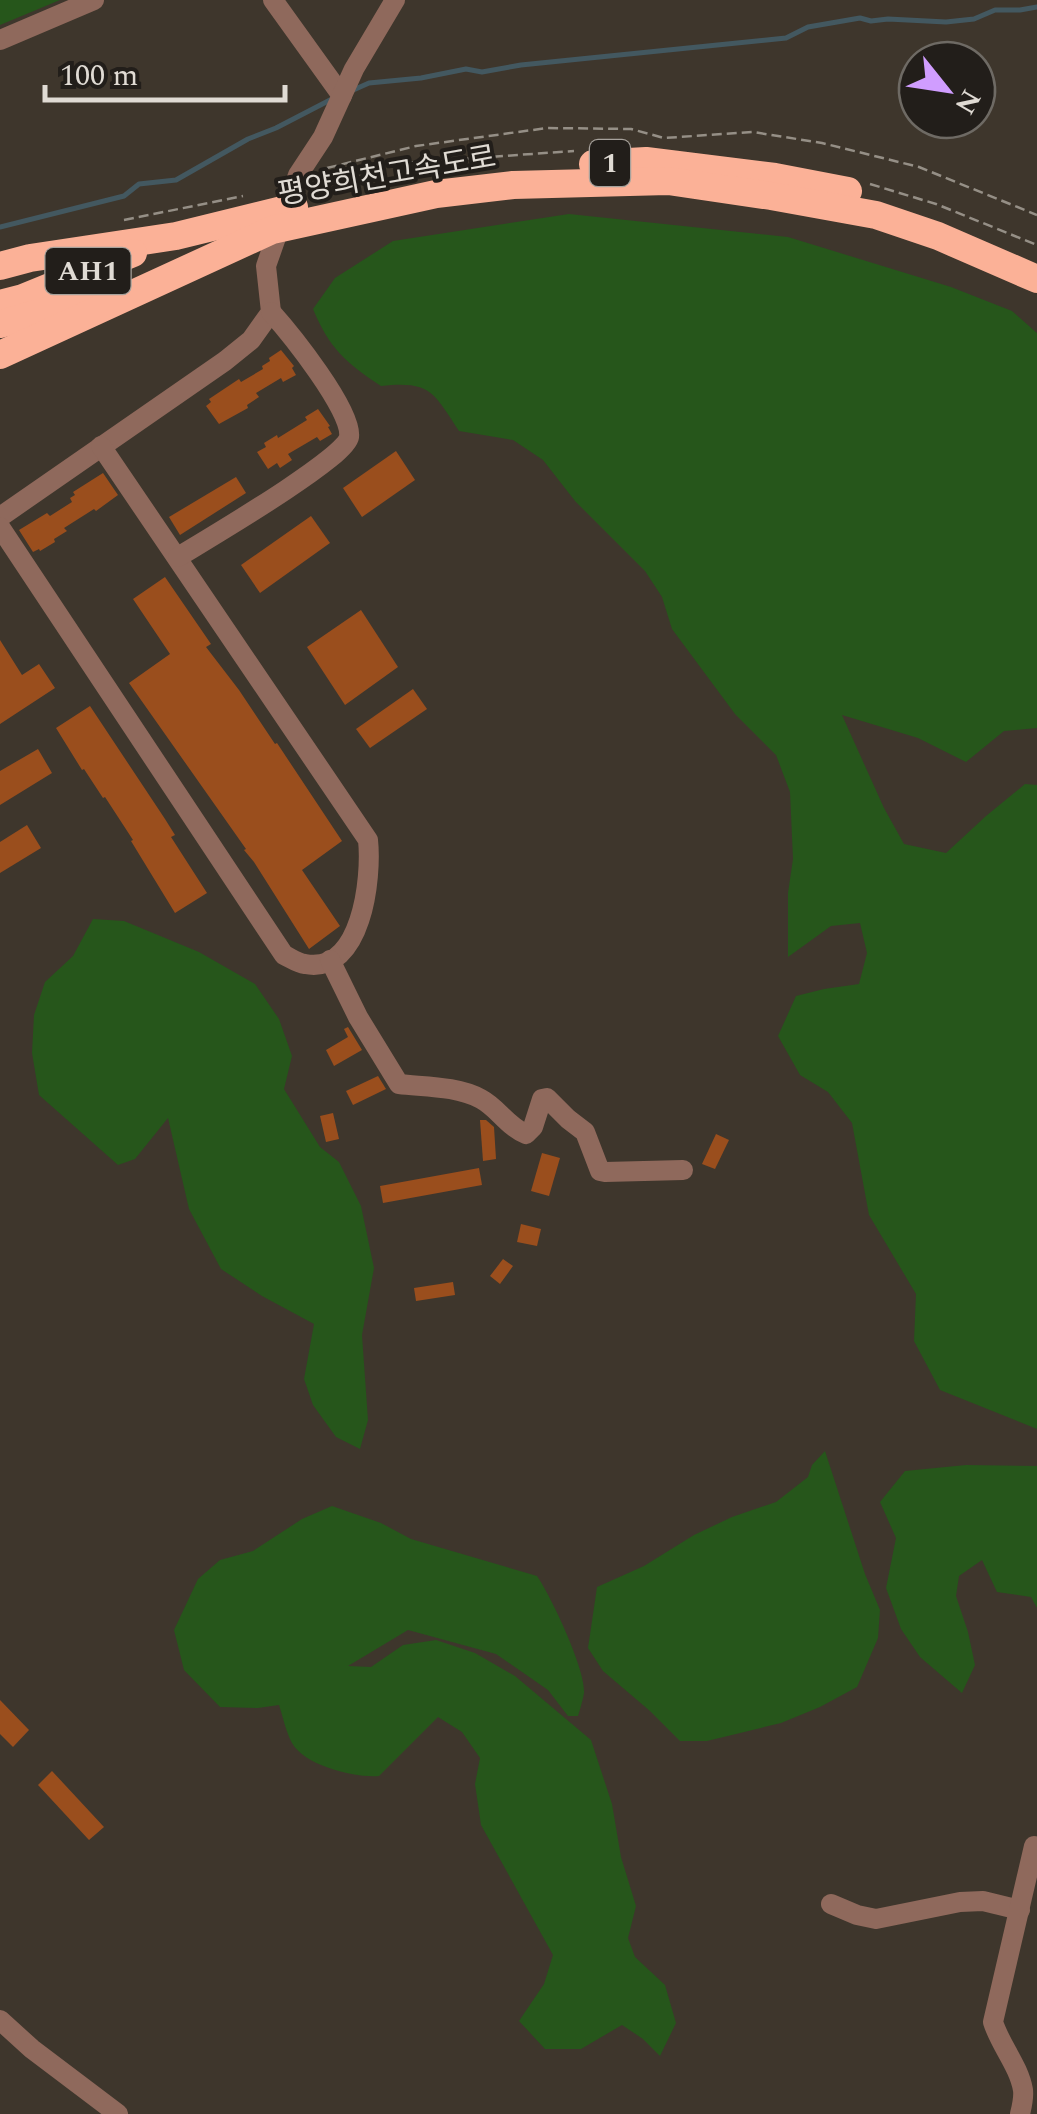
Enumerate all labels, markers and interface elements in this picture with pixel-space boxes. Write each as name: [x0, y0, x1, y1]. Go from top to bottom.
scale bar: [45, 40, 285, 102]
north arrow: [897, 40, 997, 140]
text: 100 m: [60, 53, 138, 99]
text: N: [943, 81, 992, 122]
street label: 평양희천고속도로: [274, 134, 500, 218]
road number: 1: [590, 140, 630, 186]
road number: AH1: [46, 248, 130, 294]

